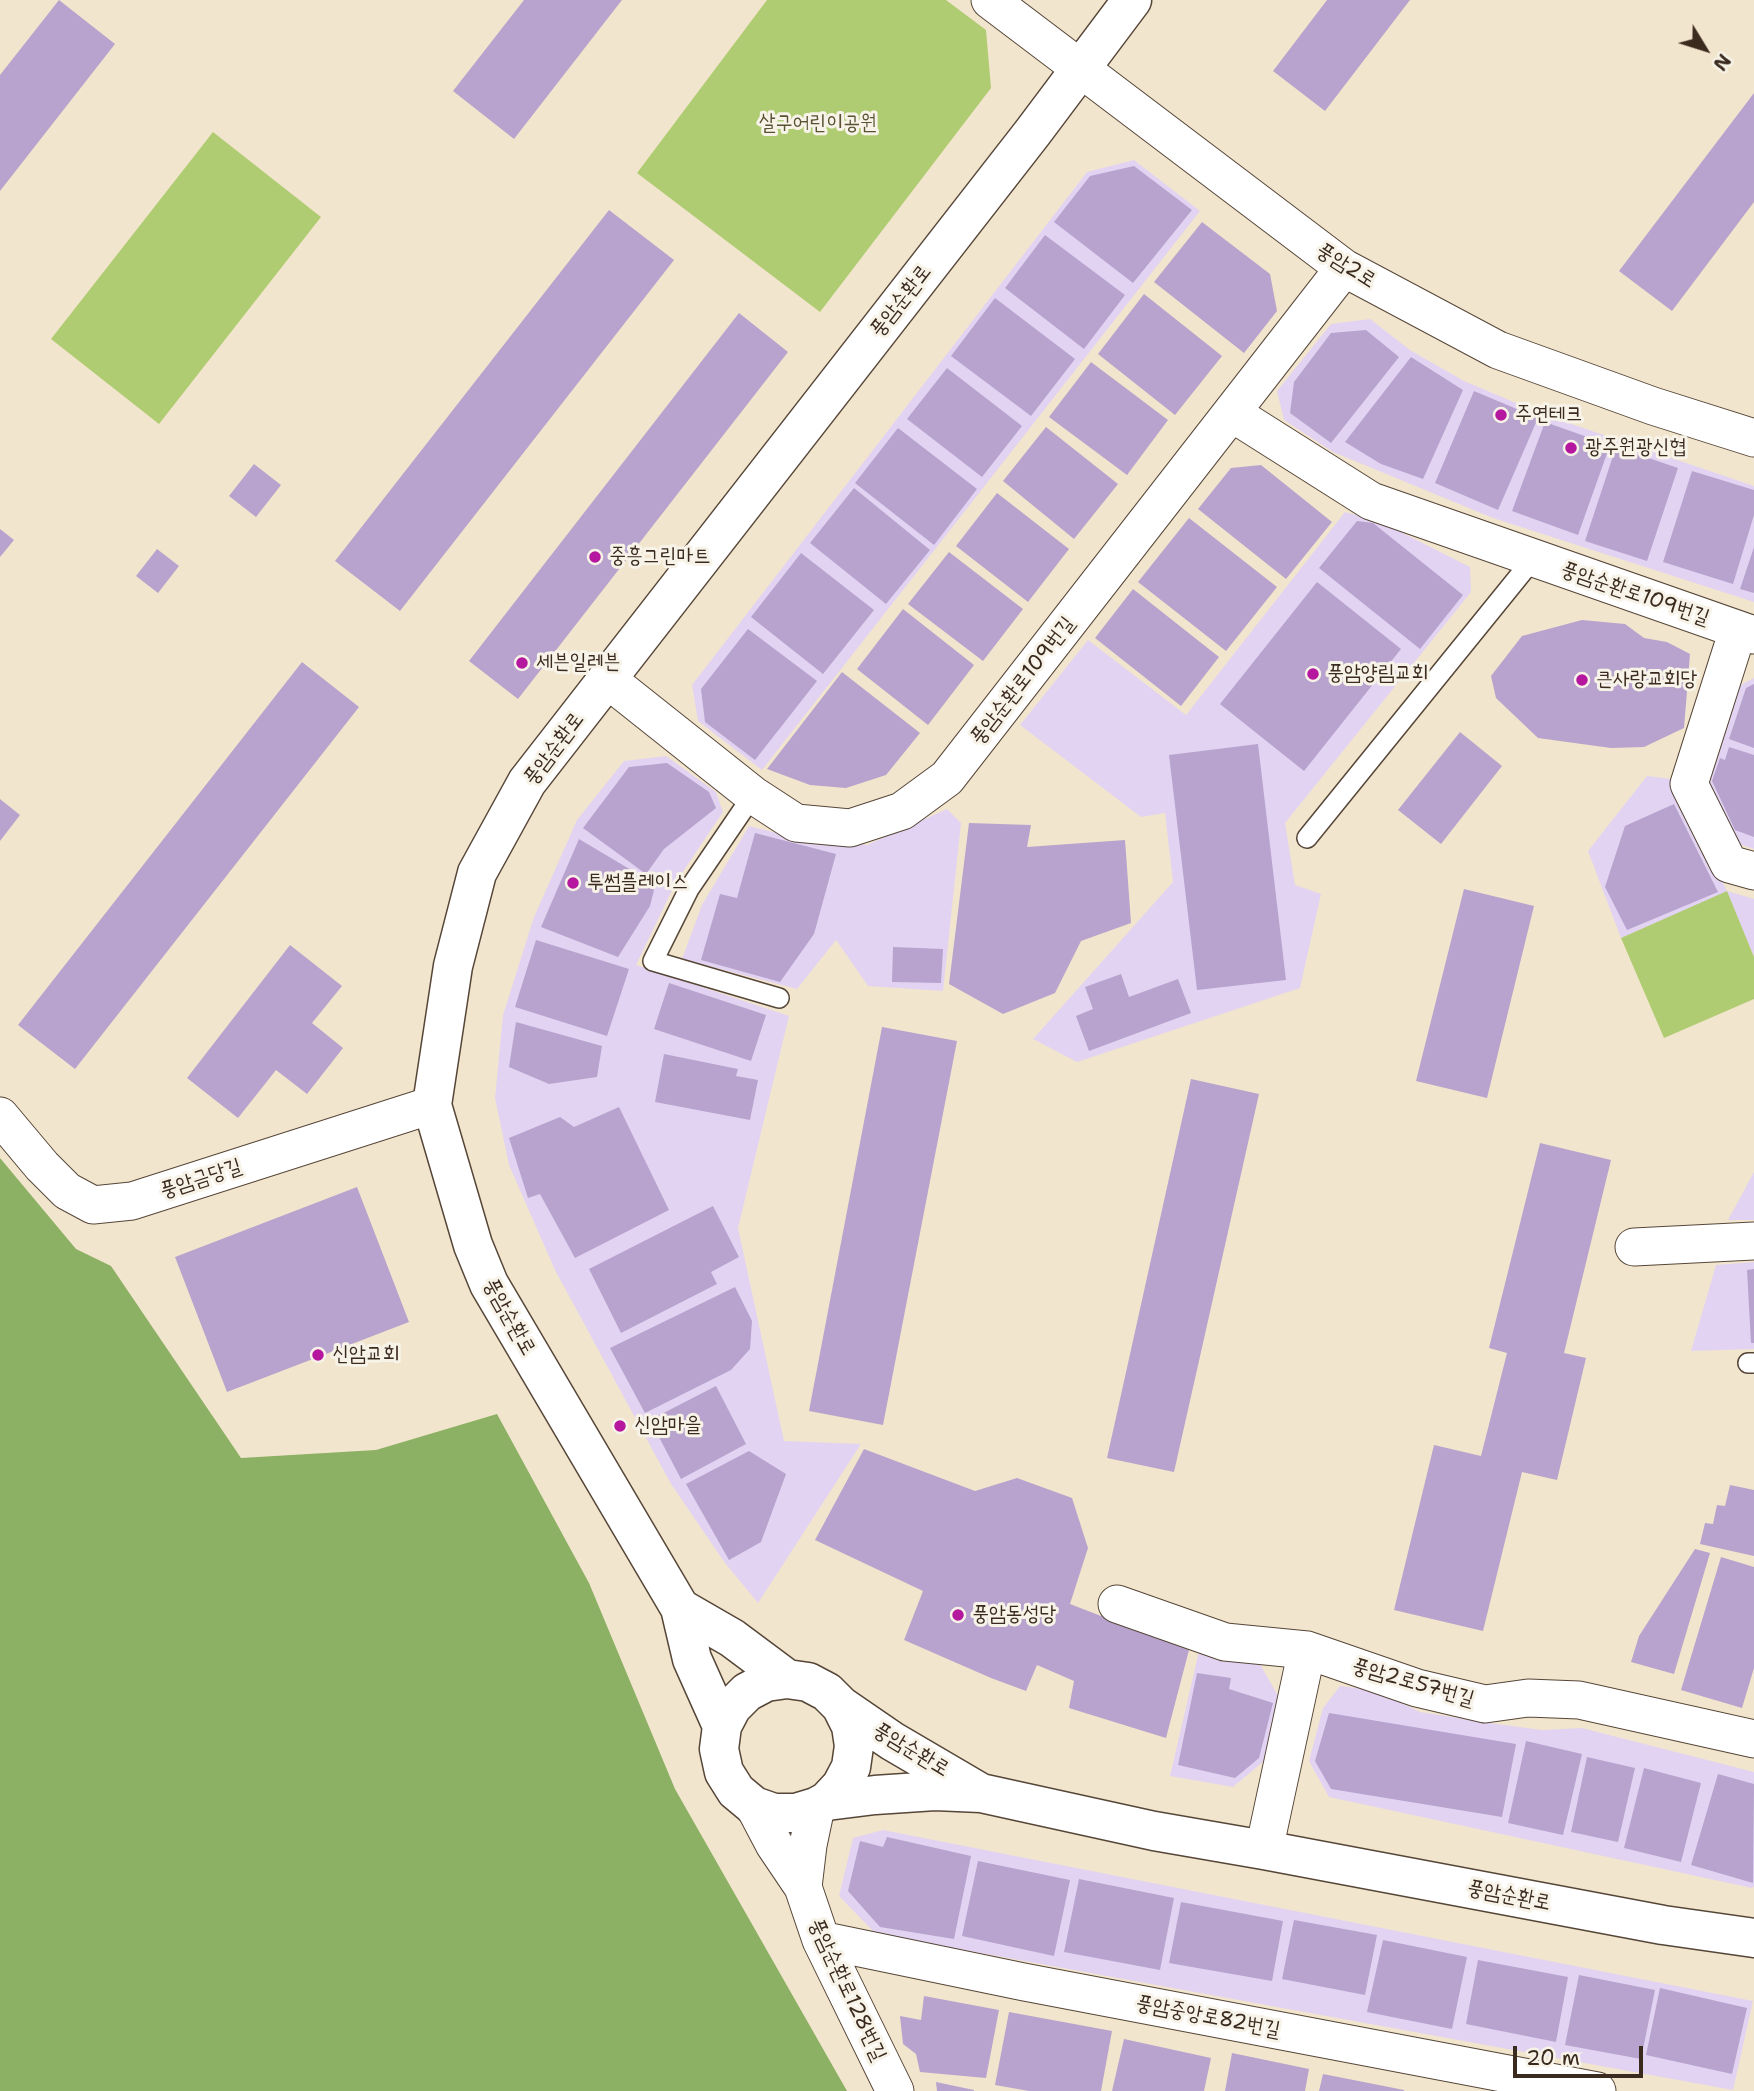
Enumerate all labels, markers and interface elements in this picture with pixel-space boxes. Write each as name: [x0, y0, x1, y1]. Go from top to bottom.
north arrow: [1670, 14, 1740, 84]
text: N: [1707, 49, 1736, 76]
park label: 살구어린이공원: [759, 111, 877, 137]
street label: 풍암2로: [1312, 238, 1380, 294]
street label: 풍암순환로: [865, 260, 937, 342]
place label: 주연테크: [1515, 402, 1583, 428]
marker: 주연테크: [1493, 407, 1509, 423]
place label: 광주원광신협: [1585, 435, 1686, 461]
marker: 광주원광신협: [1563, 440, 1579, 456]
place label: 중흥그린마트: [609, 544, 710, 570]
marker: 중흥그린마트: [587, 549, 603, 565]
street label: 풍암순환로109번길: [1557, 557, 1713, 631]
street label: 풍암순환로109번길: [965, 612, 1081, 750]
place label: 세븐일레븐: [536, 650, 620, 676]
marker: 세븐일레븐: [514, 655, 530, 671]
place label: 풍암양림교회: [1327, 661, 1428, 687]
marker: 풍암양림교회: [1305, 666, 1321, 682]
place label: 큰사랑교회당: [1596, 667, 1697, 693]
marker: 큰사랑교회당: [1574, 672, 1590, 688]
street label: 풍암순환로: [519, 708, 589, 790]
place label: 투썸플레이스: [587, 870, 688, 896]
marker: 투썸플레이스: [565, 875, 581, 891]
street label: 풍암금당길: [157, 1154, 245, 1204]
street label: 풍암순환로: [477, 1274, 541, 1360]
place label: 신암교회: [332, 1342, 400, 1368]
marker: 신암교회: [310, 1347, 326, 1363]
place label: 신암마을: [634, 1413, 702, 1439]
marker: 신암마을: [612, 1418, 628, 1434]
place label: 풍암동성당: [972, 1602, 1056, 1628]
marker: 풍암동성당: [950, 1607, 966, 1623]
street label: 풍암2로57번길: [1349, 1654, 1477, 1712]
street label: 풍암순환로: [868, 1717, 954, 1783]
street label: 풍암순환로: [1465, 1876, 1553, 1916]
street label: 풍암순환로128번길: [803, 1915, 891, 2065]
street label: 풍암중앙로82번길: [1134, 1991, 1282, 2043]
scale bar: [1516, 2032, 1646, 2076]
text: 20 m: [1526, 2044, 1580, 2072]

